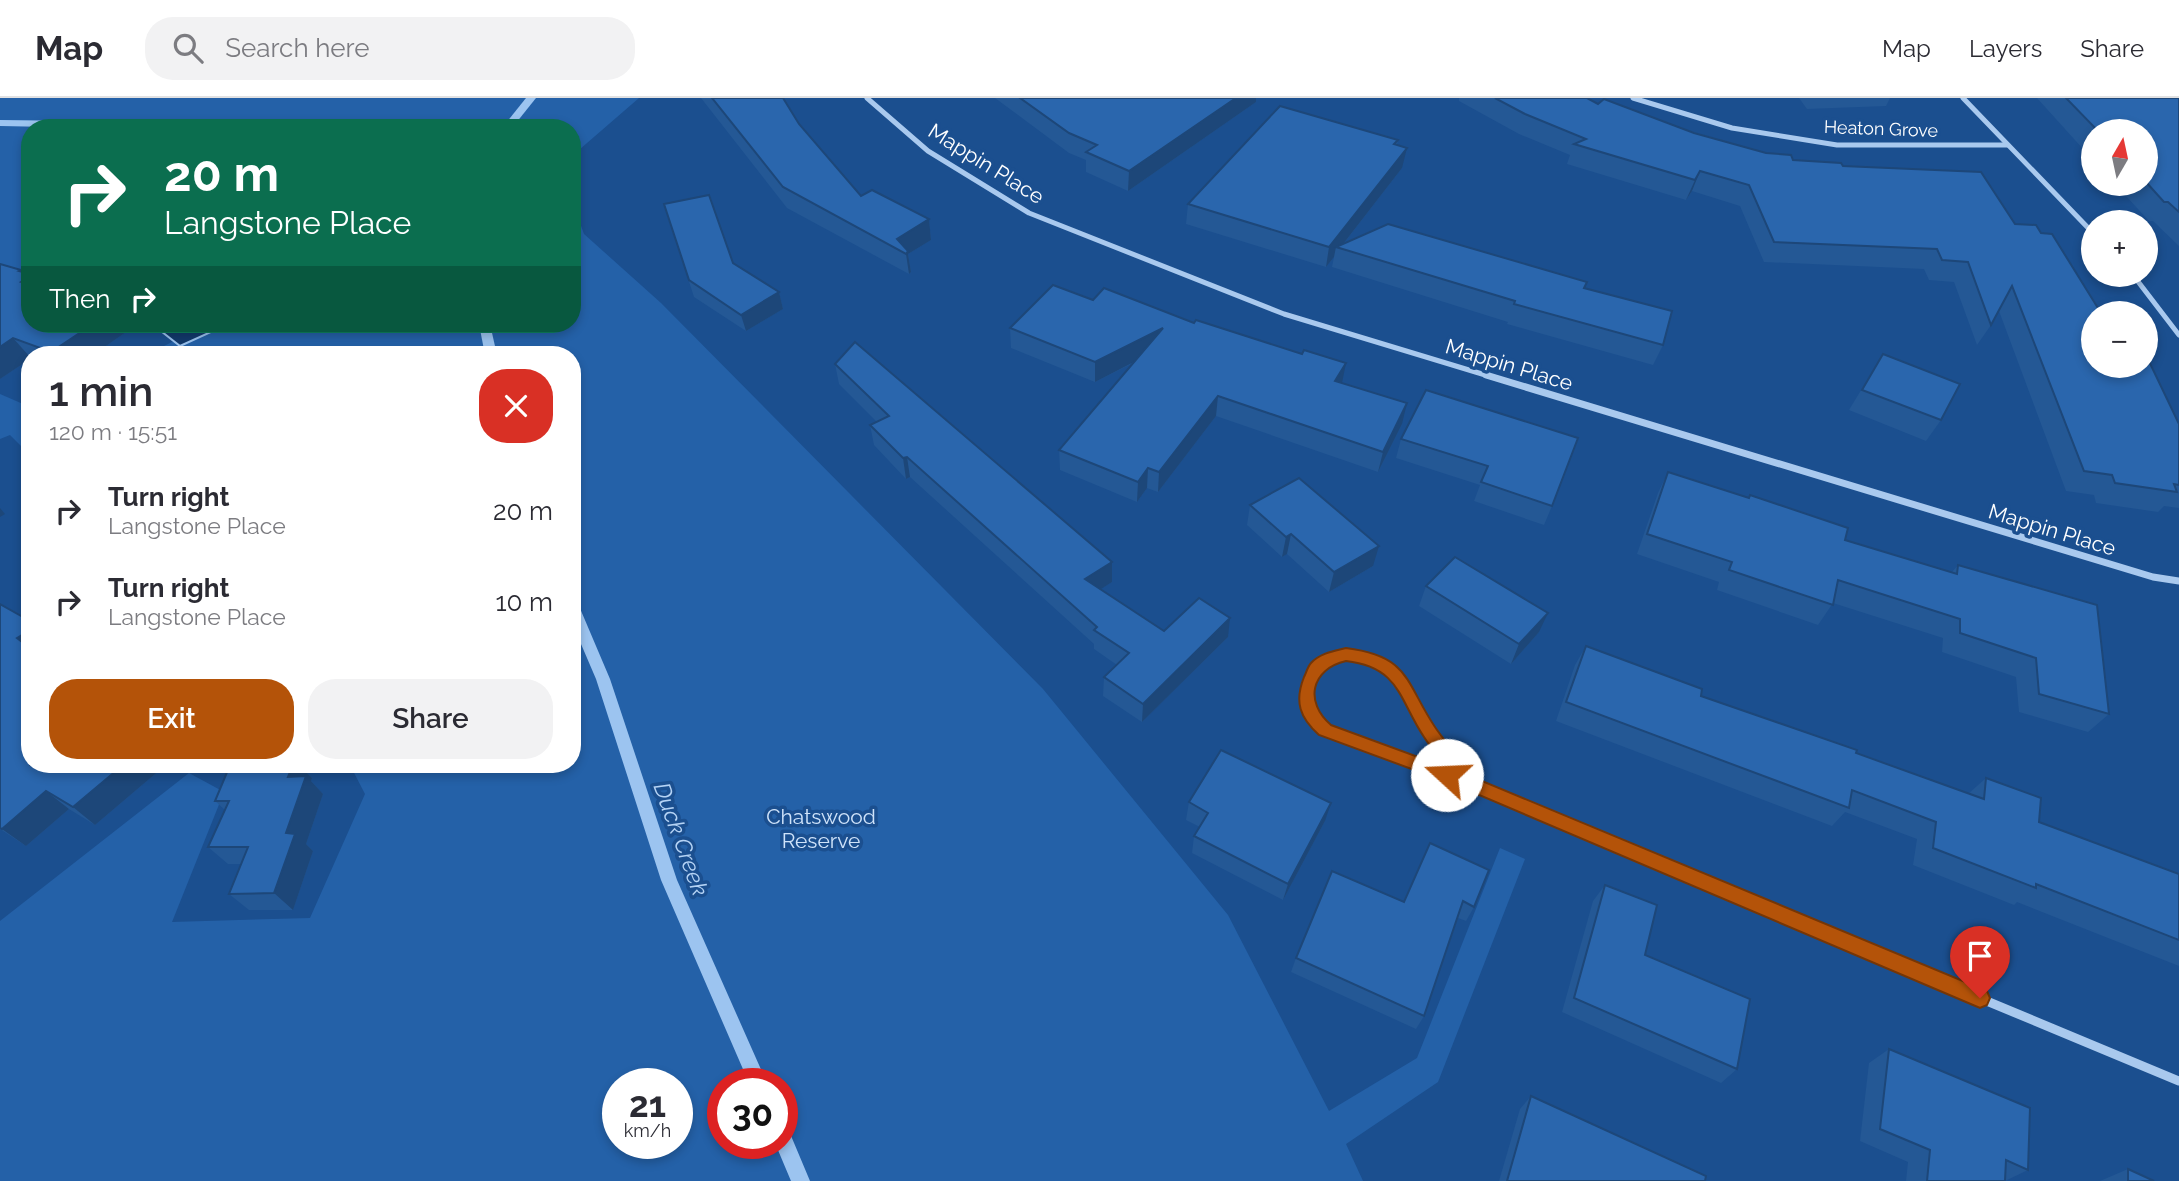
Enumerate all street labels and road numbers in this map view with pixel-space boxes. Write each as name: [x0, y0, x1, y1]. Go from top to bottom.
street label: Heaton Grove: [1824, 116, 1939, 141]
street label: Mappin Place: [924, 118, 1049, 209]
street label: Mappin Place: [1442, 333, 1576, 396]
street label: Mappin Place: [1985, 498, 2119, 561]

